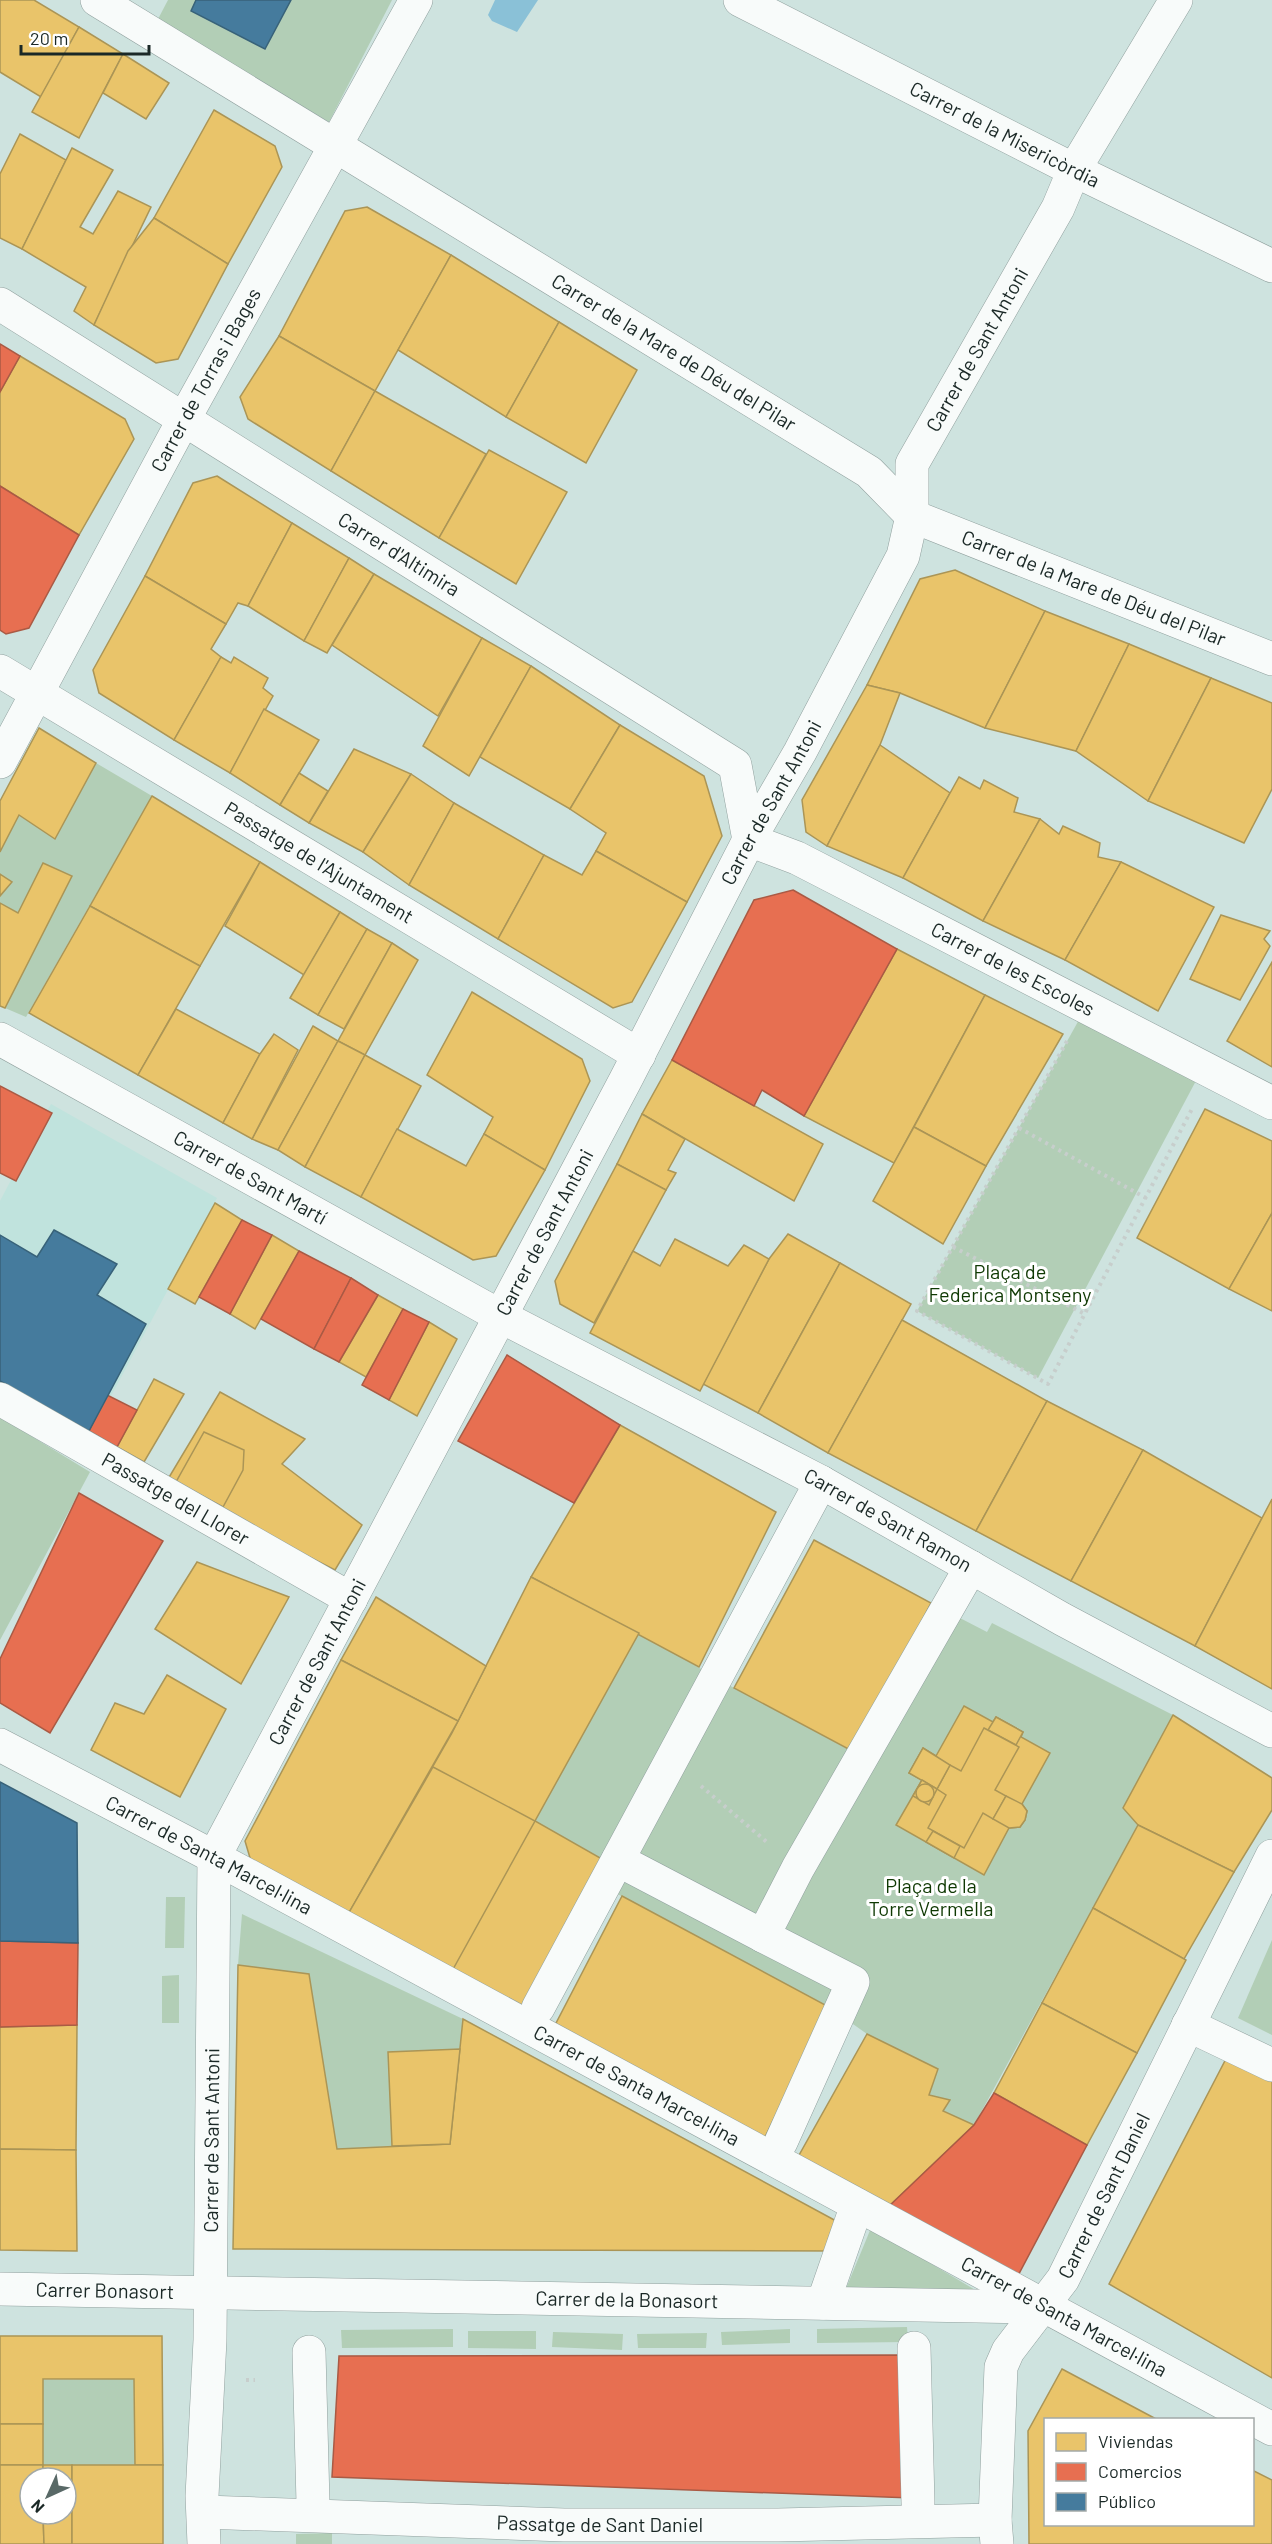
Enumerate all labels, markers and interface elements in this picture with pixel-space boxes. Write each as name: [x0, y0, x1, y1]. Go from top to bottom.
scale bar: [21, 18, 148, 56]
text: 20 m: [30, 27, 68, 49]
street label: Carrer de la Misericòrdia: [906, 76, 1104, 192]
street label: Carrer de Sant Antoni: [920, 263, 1032, 436]
street label: Carrer de la Mare de Déu del Pilar: [548, 268, 801, 436]
street label: Carrer de Torras i Bages: [145, 283, 265, 476]
street label: Carrer d'Altimira: [334, 506, 465, 601]
street label: Carrer de la Mare de Déu del Pilar: [959, 524, 1230, 651]
street label: Carrer de Sant Antoni: [715, 716, 826, 888]
street label: Passatge de l'Ajuntament: [220, 796, 418, 928]
street label: Carrer de les Escoles: [927, 916, 1099, 1021]
street label: Carrer de Sant Martí: [170, 1125, 332, 1229]
street label: Carrer de Sant Antoni: [490, 1145, 598, 1319]
park label: Plaça de Federica Montseny: [928, 1259, 1092, 1306]
street label: Passatge del Llorer: [98, 1447, 254, 1550]
street label: Carrer de Sant Ramon: [801, 1462, 976, 1576]
street label: Carrer de Sant Antoni: [263, 1574, 370, 1749]
street label: Carrer de Santa Marcel·lina: [102, 1789, 317, 1919]
park label: Plaça de la Torre Vermella: [868, 1873, 994, 1920]
street label: Carrer de Santa Marcel·lina: [530, 2019, 744, 2150]
street label: Carrer de Sant Antoni: [198, 2048, 223, 2233]
street label: Carrer de Sant Daniel: [1052, 2109, 1154, 2282]
street label: Carrer de Santa Marcel·lina: [957, 2250, 1172, 2381]
street label: Carrer Bonasort: [36, 2277, 174, 2303]
street label: Carrer de la Bonasort: [535, 2285, 719, 2312]
legend: [1044, 2418, 1254, 2526]
text: Viviendas: [1098, 2430, 1173, 2452]
text: Comercios: [1098, 2460, 1182, 2482]
north arrow: [18, 2466, 78, 2526]
text: Público: [1098, 2490, 1156, 2512]
text: N: [27, 2496, 48, 2517]
street label: Passatge de Sant Daniel: [496, 2510, 703, 2536]

